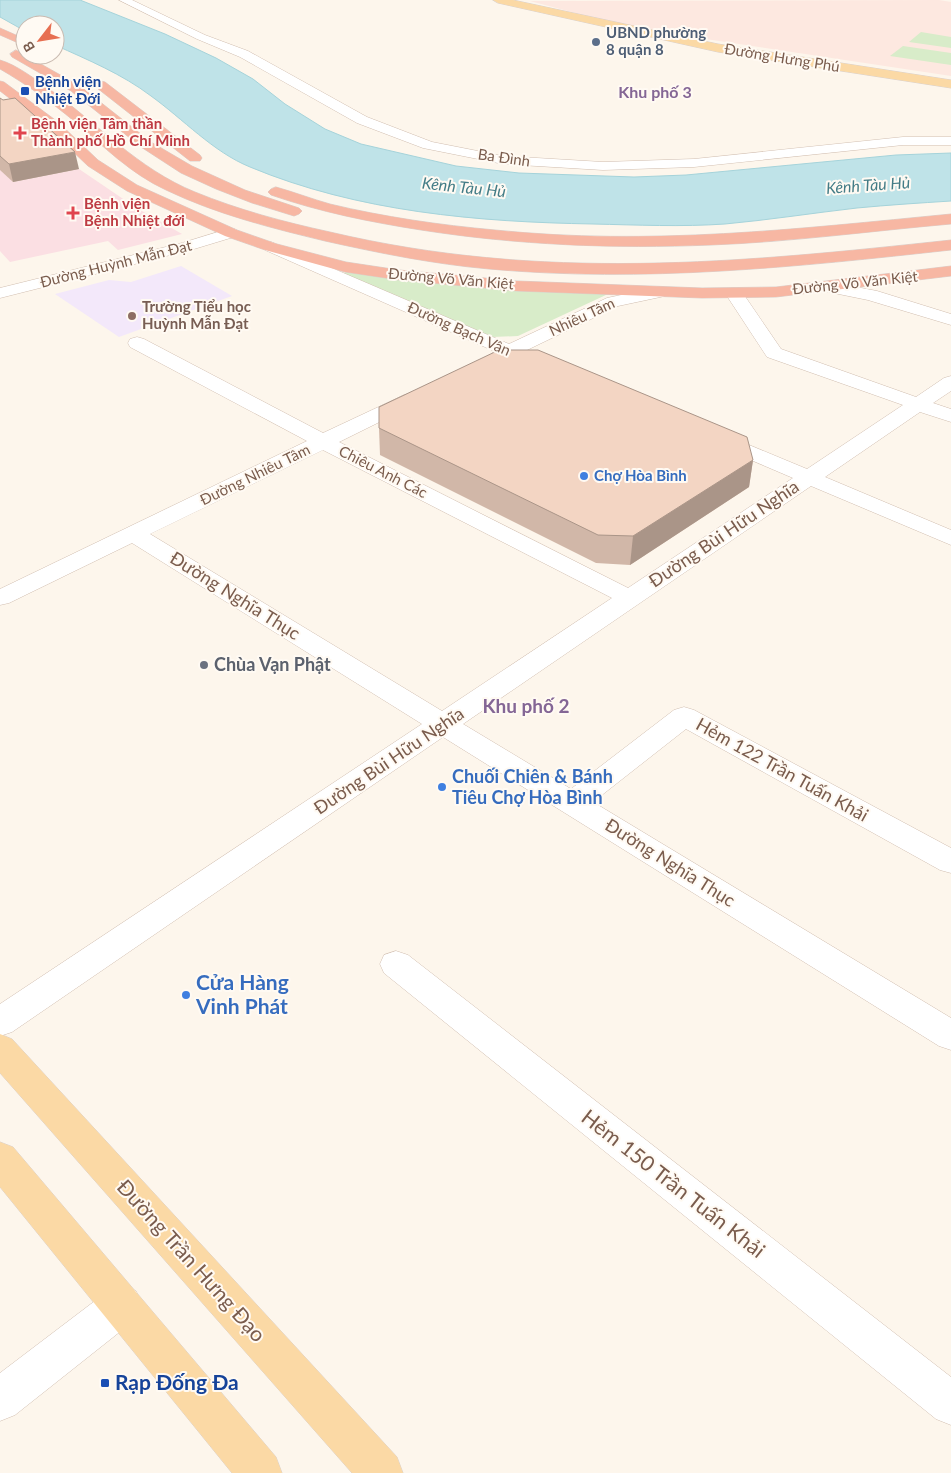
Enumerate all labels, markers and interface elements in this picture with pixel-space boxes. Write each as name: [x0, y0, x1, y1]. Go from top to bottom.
north arrow: [15, 15, 65, 65]
place label: UBND phường 8 quận 8: [606, 23, 706, 58]
marker: UBND phường 8 quận 8: [590, 36, 602, 48]
text: B: [19, 39, 38, 55]
street label: Đường Hưng Phú: [723, 39, 841, 75]
place label: Bệnh viện Nhiệt Đới: [35, 72, 101, 107]
district label: Khu phố 3: [618, 82, 692, 101]
marker: Bệnh viện Nhiệt Đới: [19, 85, 31, 97]
place label: Bệnh viện Tâm thần Thành phố Hồ Chí Minh: [31, 114, 190, 149]
marker: Bệnh viện Tâm thần Thành phố Hồ Chí Minh: [13, 126, 27, 140]
street label: Ba Đình: [477, 144, 531, 170]
water label: Kênh Tàu Hủ: [825, 172, 911, 197]
water label: Kênh Tàu Hủ: [421, 173, 507, 200]
place label: Bệnh viện Bệnh Nhiệt đới: [84, 194, 185, 229]
marker: Bệnh viện Bệnh Nhiệt đới: [66, 206, 80, 220]
street label: Đường Huỳnh Mẫn Đạt: [38, 235, 194, 291]
street label: Đường Võ Văn Kiệt: [388, 264, 515, 293]
street label: Đường Võ Văn Kiệt: [791, 266, 919, 298]
street label: Nhiêu Tâm: [546, 293, 617, 339]
place label: Trường Tiểu học Huỳnh Mẫn Đạt: [142, 297, 251, 332]
street label: Đường Bạch Vân: [405, 297, 514, 359]
marker: Trường Tiểu học Huỳnh Mẫn Đạt: [126, 310, 138, 322]
street label: Đường Nhiêu Tâm: [197, 440, 313, 509]
street label: Chiêu Anh Các: [336, 441, 431, 501]
place label: Chợ Hòa Bình: [594, 466, 687, 484]
marker: Chợ Hòa Bình: [578, 470, 590, 482]
street label: Đường Bùi Hữu Nghĩa: [644, 475, 803, 592]
street label: Đường Nghĩa Thục: [166, 546, 305, 644]
place label: Chùa Vạn Phật: [214, 653, 331, 675]
marker: Chùa Vạn Phật: [198, 659, 210, 671]
district label: Khu phố 2: [482, 694, 570, 717]
street label: Đường Bùi Hữu Nghĩa: [309, 702, 468, 819]
street label: Hẻm 122 Trần Tuấn Khải: [693, 713, 872, 826]
place label: Chuối Chiên & Bánh Tiêu Chợ Hòa Bình: [452, 765, 613, 808]
marker: Chuối Chiên & Bánh Tiêu Chợ Hòa Bình: [436, 781, 448, 793]
street label: Đường Nghĩa Thục: [601, 813, 740, 911]
place label: Cửa Hàng Vinh Phát: [195, 969, 289, 1018]
marker: Cửa Hàng Vinh Phát: [180, 989, 192, 1001]
street label: Hẻm 150 Trần Tuấn Khải: [577, 1103, 771, 1262]
street label: Đường Trần Hưng Đạo: [113, 1174, 272, 1346]
place label: Rạp Đống Đa: [115, 1369, 239, 1394]
marker: Rạp Đống Đa: [99, 1377, 111, 1389]

